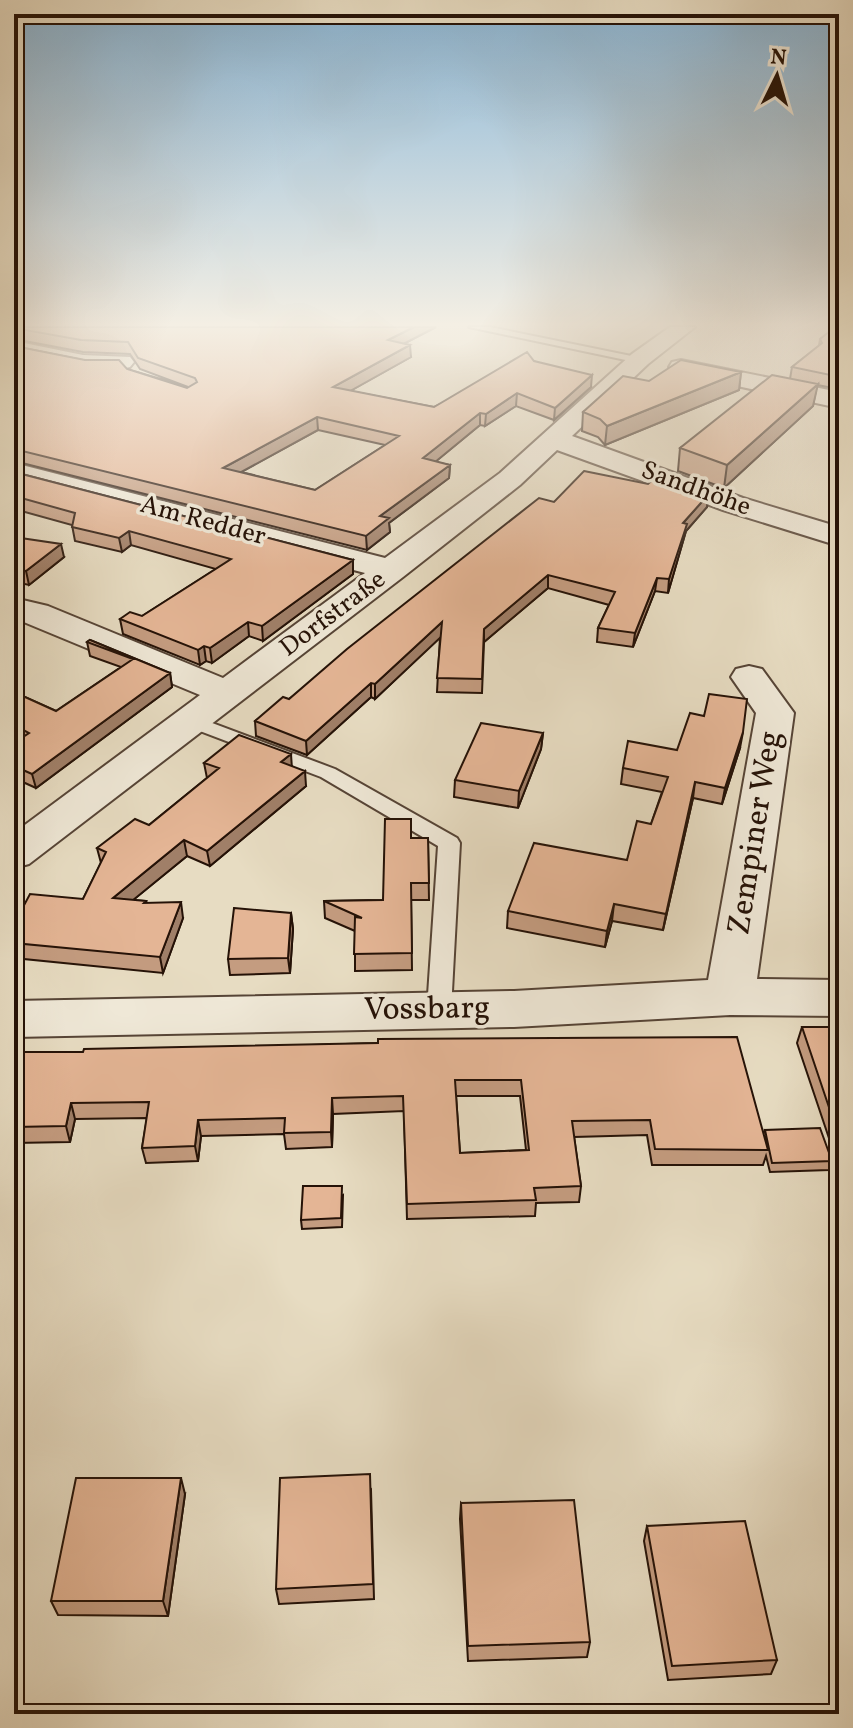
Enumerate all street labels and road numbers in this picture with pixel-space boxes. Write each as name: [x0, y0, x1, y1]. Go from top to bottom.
street label: Sandhöhe: [636, 453, 756, 525]
street label: Am Redder: [136, 487, 270, 555]
street label: Dorfstraße: [272, 562, 394, 666]
street label: Zempiner Weg: [718, 728, 794, 938]
street label: Vossbarg: [363, 987, 491, 1033]

